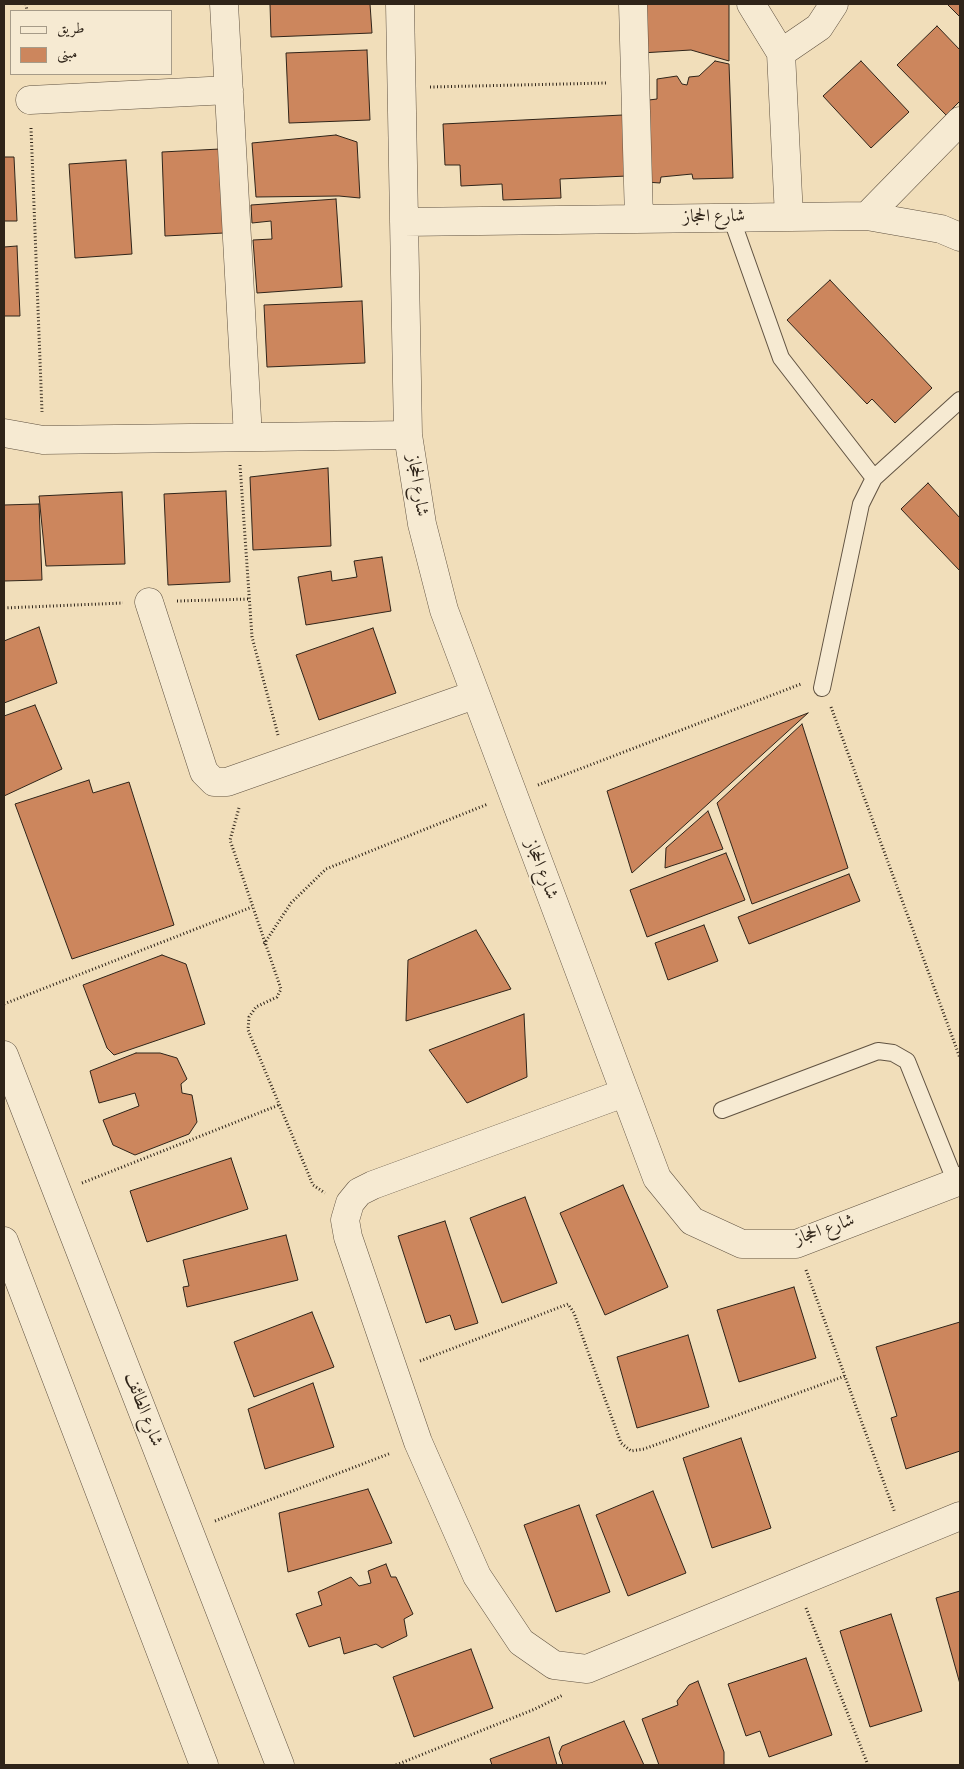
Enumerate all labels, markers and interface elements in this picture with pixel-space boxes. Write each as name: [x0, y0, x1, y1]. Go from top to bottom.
legend: [10, 10, 172, 75]
text: طريق: [57, 19, 84, 40]
text: مبنى: [57, 44, 77, 65]
street label: شارع الحجاز: [683, 207, 745, 229]
street label: شارع الحجاز: [400, 454, 432, 518]
street label: شارع الحجاز: [519, 837, 561, 903]
street label: شارع الحجاز: [792, 1211, 858, 1251]
street label: شارع الطائف: [118, 1370, 166, 1450]

